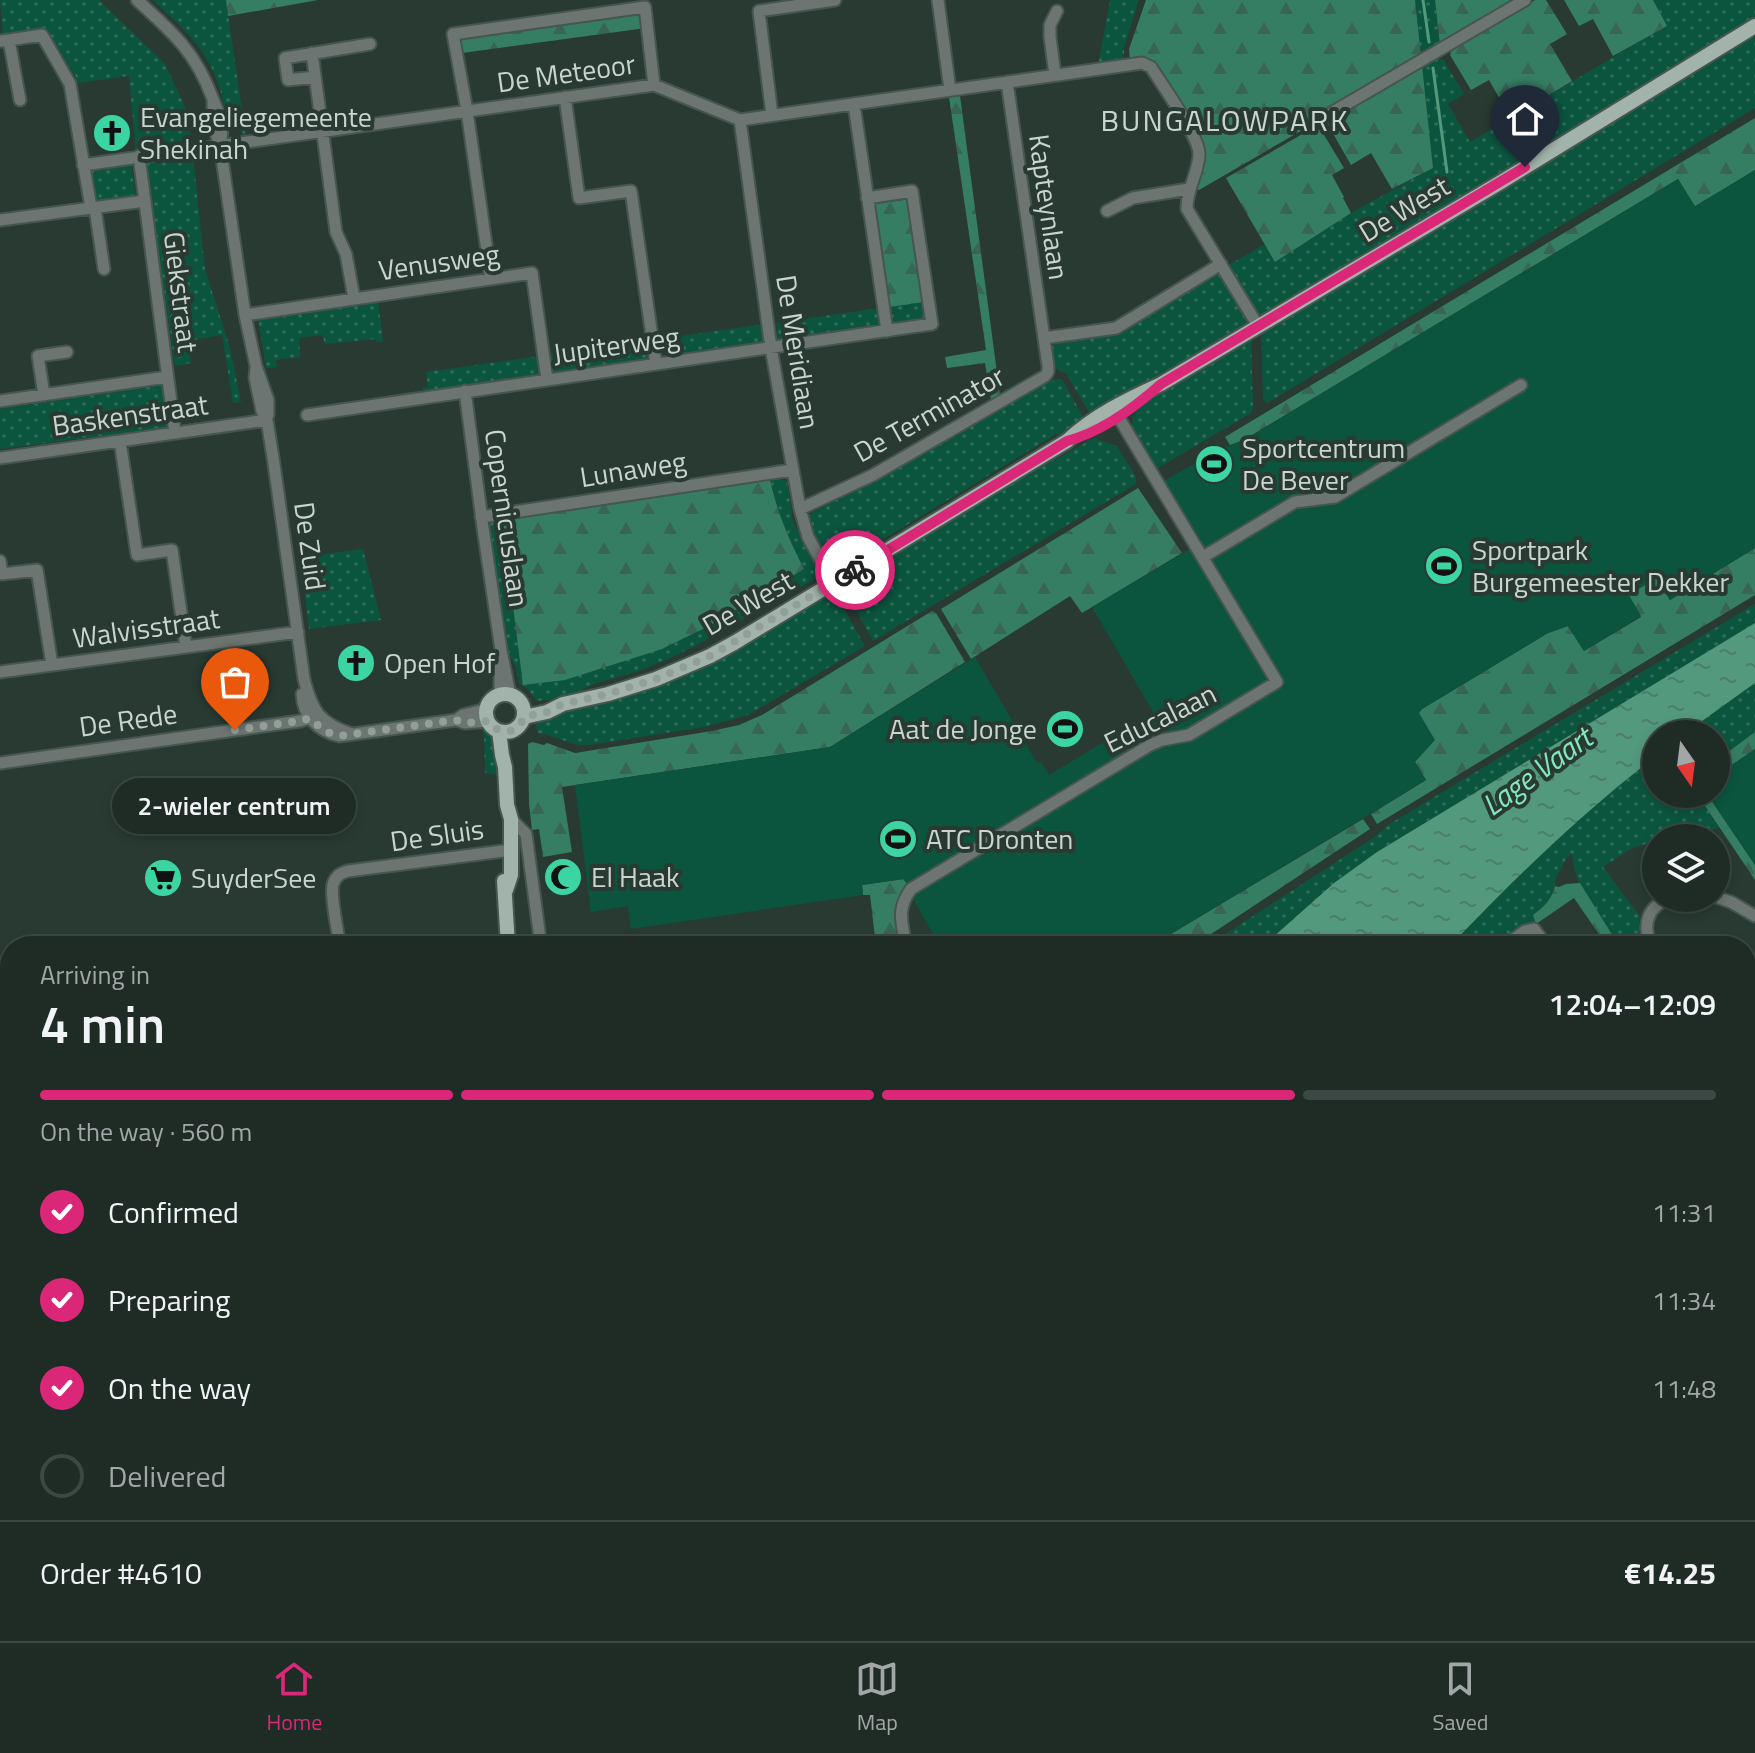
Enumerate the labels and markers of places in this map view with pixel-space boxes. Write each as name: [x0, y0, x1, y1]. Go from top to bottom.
pin: [1491, 85, 1559, 167]
place label: Evangeliegemeente Shekinah: [140, 95, 372, 170]
church icon: Evangeliegemeente Shekinah: [91, 112, 133, 154]
place label: Sportcentrum De Bever: [1242, 426, 1405, 501]
sports icon: Sportcentrum De Bever: [1193, 443, 1235, 485]
place label: Sportpark Burgemeester Dekker: [1472, 528, 1729, 603]
sports icon: Sportpark Burgemeester Dekker: [1423, 545, 1465, 587]
place label: Open Hof: [384, 641, 496, 684]
church icon: Open Hof: [335, 642, 377, 684]
pin: [201, 648, 269, 730]
place label: Aat de Jonge: [889, 707, 1037, 750]
sports icon: Aat de Jonge: [1044, 708, 1086, 750]
callout: 2-wieler centrum: [113, 778, 357, 834]
place label: ATC Dronten: [926, 817, 1073, 860]
sports icon: ATC Dronten: [877, 818, 919, 860]
place label: El Haak: [591, 855, 679, 898]
place label: SuyderSee: [191, 856, 316, 899]
mosque icon: El Haak: [542, 856, 584, 898]
supermarket icon: SuyderSee: [142, 857, 184, 899]

